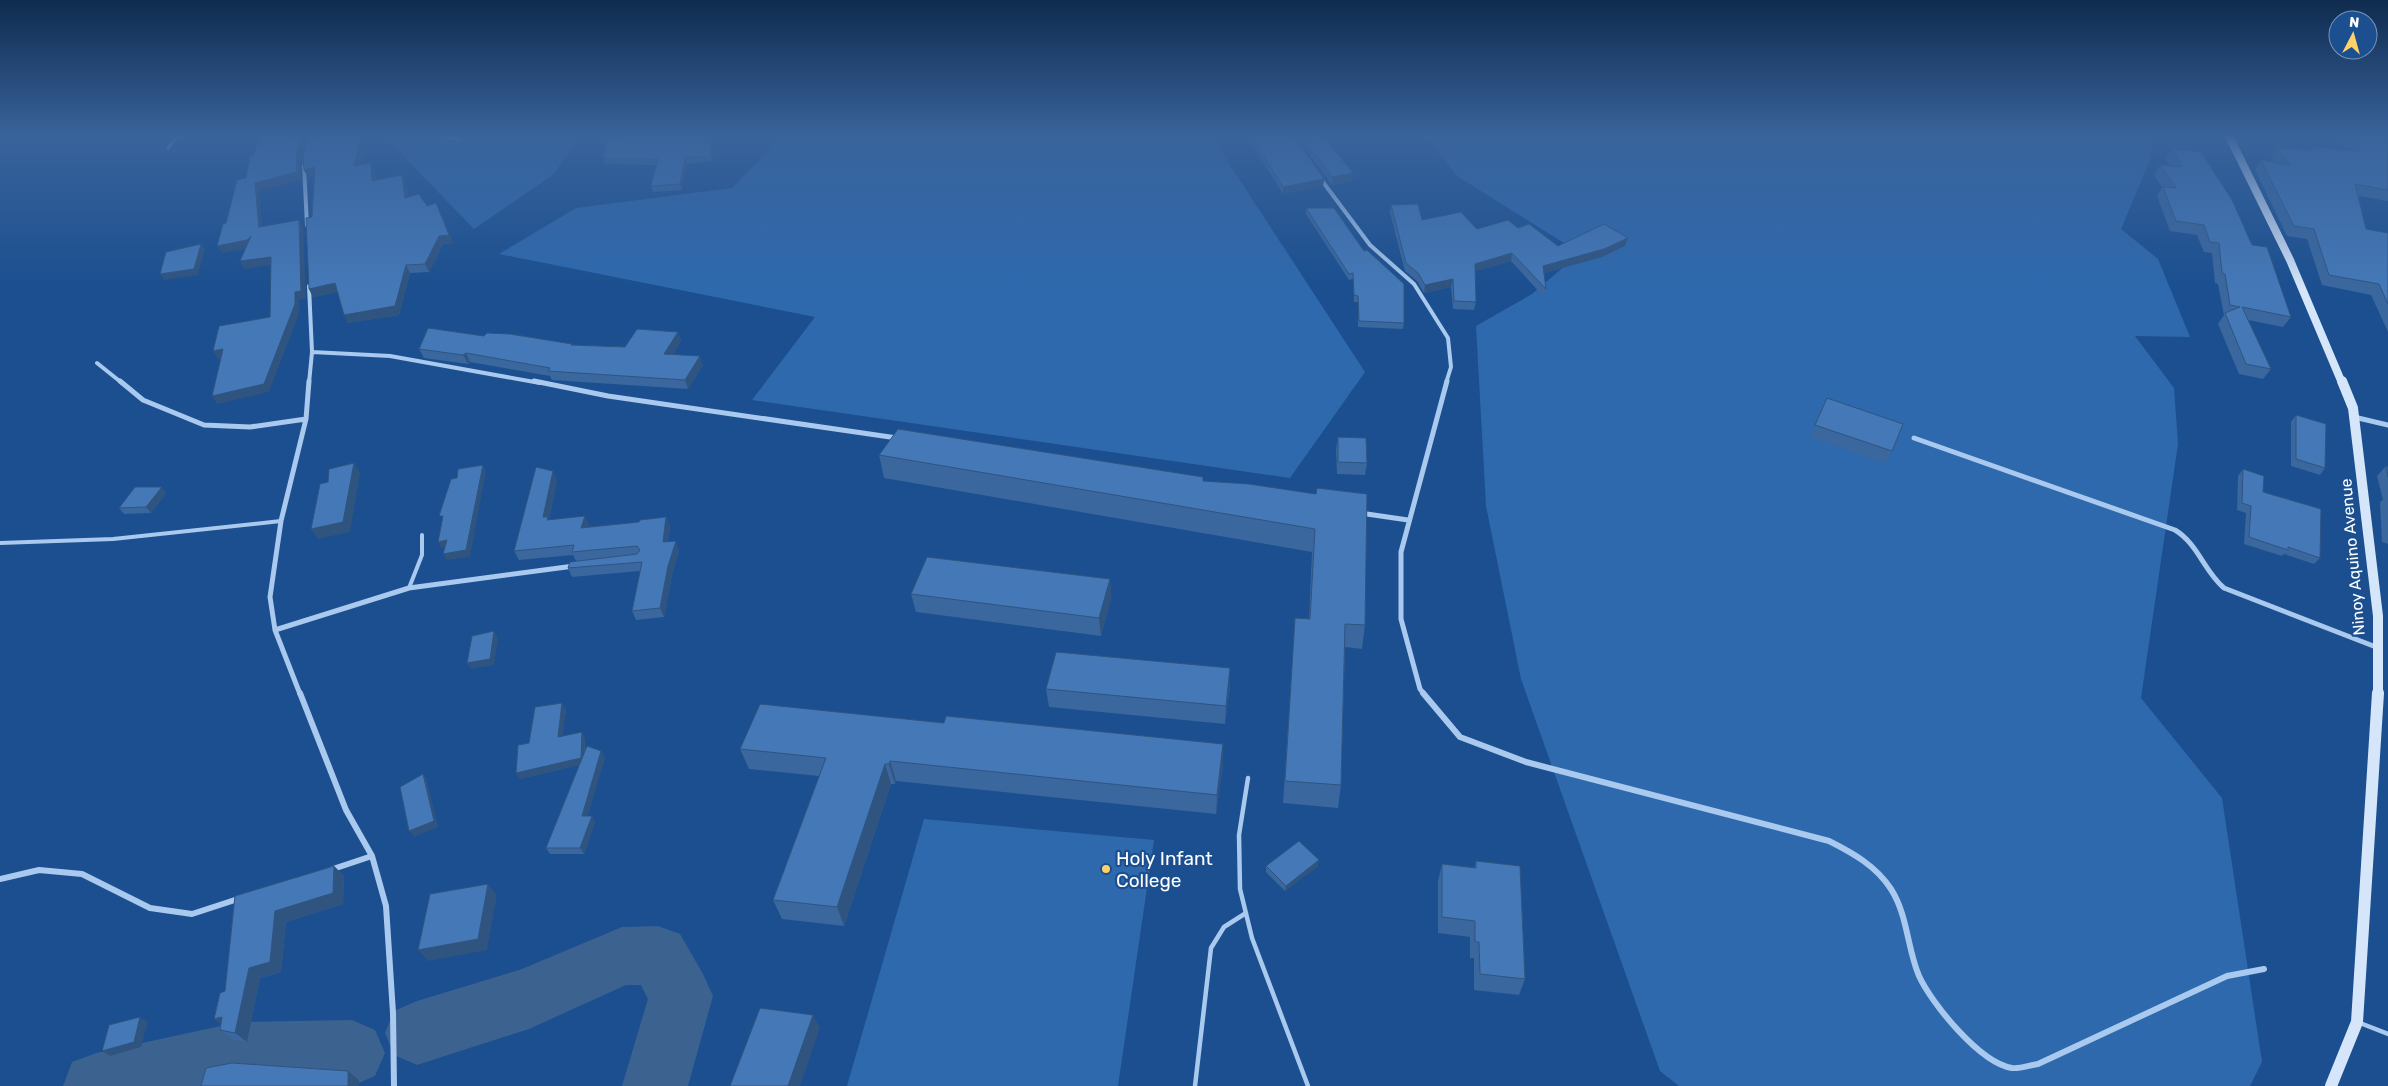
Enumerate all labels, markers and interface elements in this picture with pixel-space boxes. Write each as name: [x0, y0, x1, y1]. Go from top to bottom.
north arrow: [2328, 10, 2378, 60]
text: N: [2348, 14, 2360, 32]
street label: Ninoy Aquino Avenue: [2336, 478, 2369, 636]
place label: Holy Infant College: [1116, 847, 1213, 892]
marker: Holy Infant College: [1100, 863, 1112, 875]

